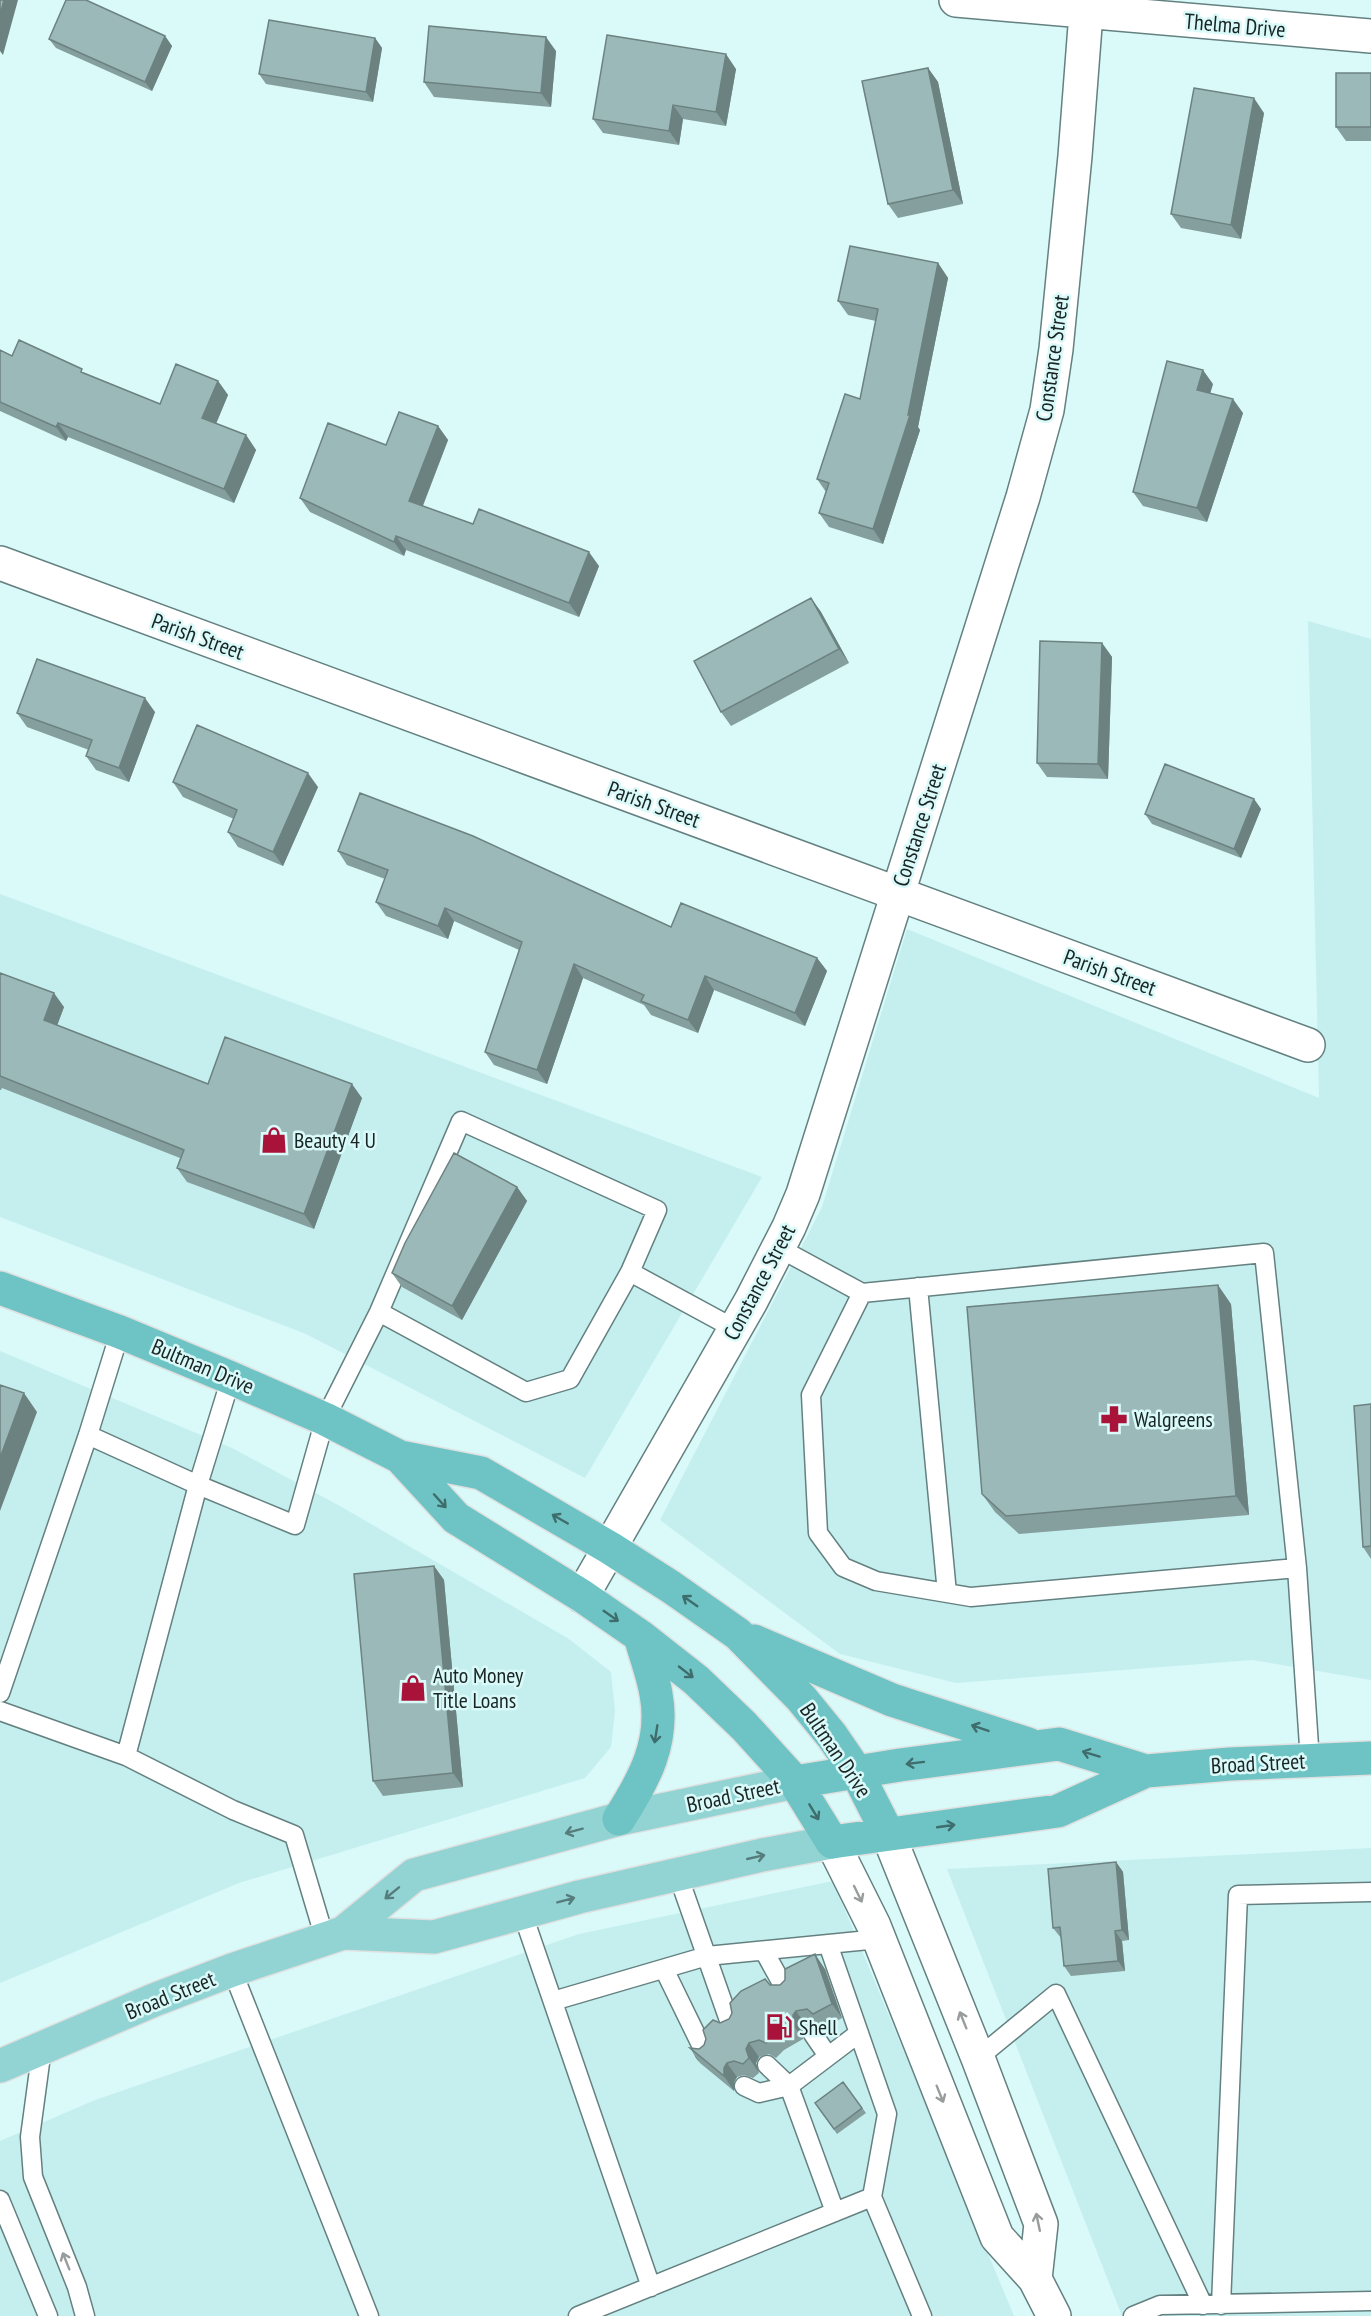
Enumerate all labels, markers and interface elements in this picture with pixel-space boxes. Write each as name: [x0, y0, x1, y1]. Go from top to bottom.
street label: Thelma Drive: [1183, 7, 1287, 43]
street label: Constance Street: [1029, 293, 1075, 423]
street label: Parish Street: [148, 606, 248, 666]
street label: Constance Street: [886, 760, 952, 890]
street label: Parish Street: [604, 774, 704, 834]
street label: Parish Street: [1060, 942, 1160, 1002]
shop icon: Beauty 4 U: [259, 1125, 289, 1155]
place label: Beauty 4 U: [294, 1126, 376, 1154]
street label: Constance Street: [717, 1219, 801, 1345]
street label: Bultman Drive: [148, 1332, 258, 1400]
pharmacy icon: Walgreens: [1099, 1404, 1129, 1434]
place label: Walgreens: [1134, 1405, 1213, 1433]
one-way arrow: [433, 1493, 447, 1508]
one-way arrow: [551, 1512, 568, 1524]
one-way arrow: [682, 1595, 699, 1607]
one-way arrow: [602, 1610, 619, 1622]
place label: Auto Money Title Loans: [433, 1661, 524, 1714]
one-way arrow: [678, 1666, 694, 1679]
shop icon: Auto Money Title Loans: [398, 1673, 428, 1703]
street label: Bultman Drive: [794, 1697, 878, 1803]
one-way arrow: [971, 1722, 990, 1733]
one-way arrow: [651, 1724, 662, 1744]
street label: Broad Street: [1210, 1747, 1306, 1779]
one-way arrow: [1082, 1748, 1101, 1759]
one-way arrow: [906, 1758, 926, 1769]
street label: Broad Street: [684, 1771, 782, 1819]
one-way arrow: [808, 1803, 820, 1820]
one-way arrow: [935, 1820, 955, 1831]
one-way arrow: [565, 1825, 584, 1837]
one-way arrow: [746, 1851, 766, 1862]
one-way arrow: [853, 1885, 865, 1903]
one-way arrow: [385, 1886, 400, 1900]
one-way arrow: [556, 1894, 575, 1905]
street label: Broad Street: [121, 1964, 219, 2026]
one-way arrow: [956, 2011, 967, 2029]
fuel station icon: Shell: [764, 2012, 794, 2042]
place label: Shell: [799, 2013, 838, 2041]
one-way arrow: [935, 2084, 946, 2103]
one-way arrow: [1032, 2212, 1043, 2232]
one-way arrow: [60, 2252, 71, 2270]

